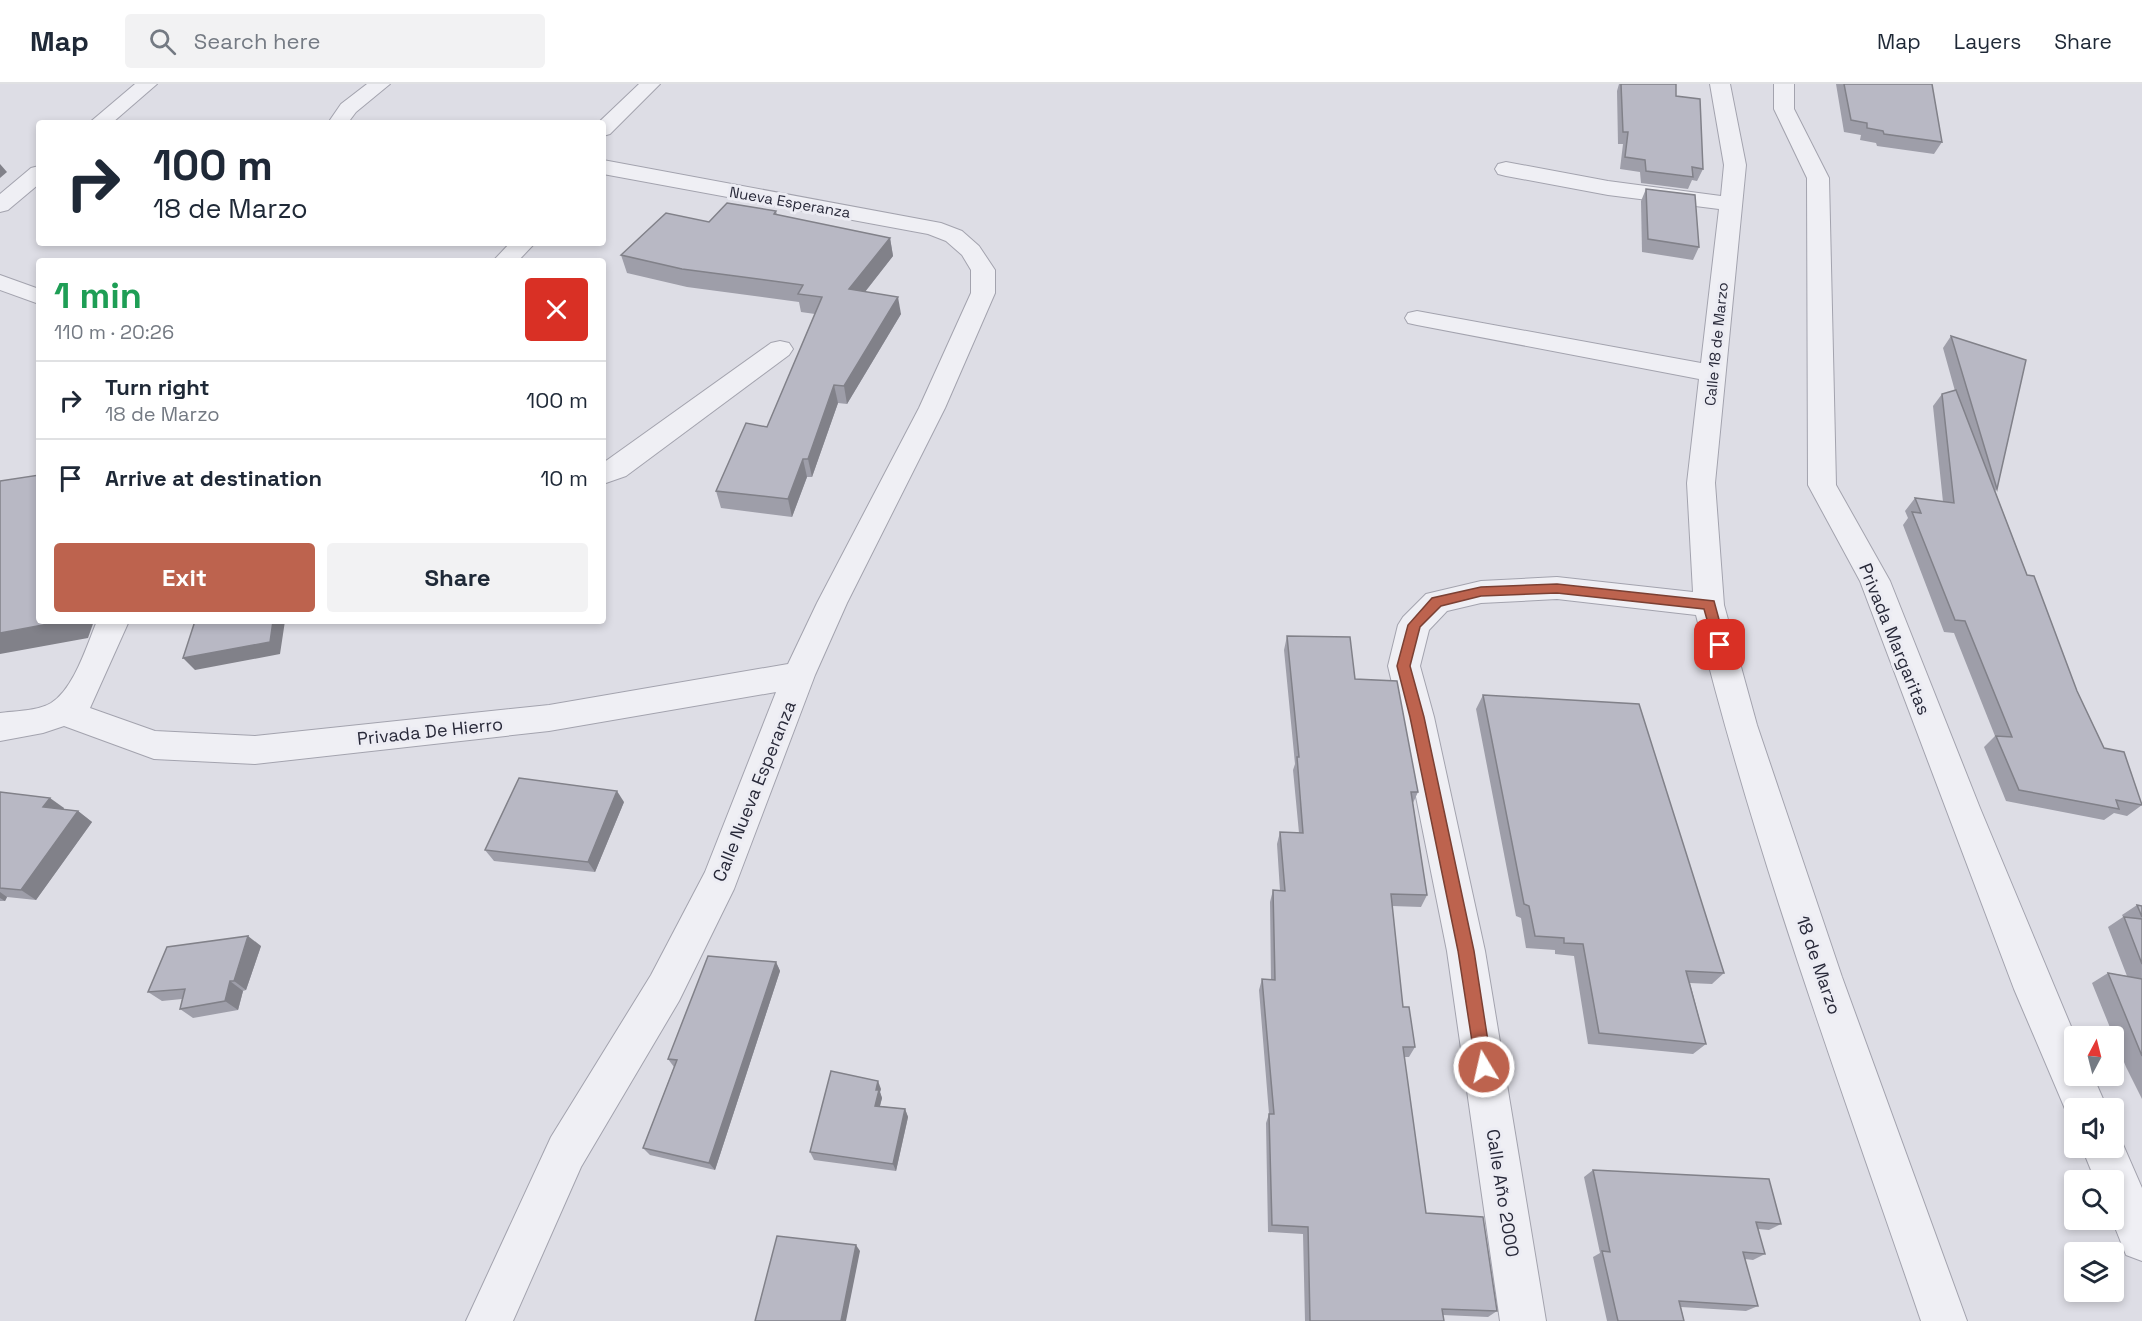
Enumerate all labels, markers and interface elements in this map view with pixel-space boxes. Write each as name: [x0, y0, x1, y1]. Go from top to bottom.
search box: [125, 14, 545, 68]
text: Map: [30, 23, 89, 59]
icon: search: [146, 25, 179, 58]
text: Search here: [194, 27, 321, 55]
text: Map: [1877, 28, 1921, 55]
text: Layers: [1954, 28, 2021, 55]
text: Share: [2054, 28, 2112, 55]
text: 100 m: [153, 139, 273, 192]
icon: right: [54, 144, 132, 222]
street label: Nueva Esperanza: [728, 182, 852, 222]
text: 18 de Marzo: [153, 191, 308, 226]
text: 1 min: [54, 273, 142, 319]
button: close: [525, 278, 588, 341]
street label: Calle 18 de Marzo: [1700, 281, 1732, 407]
text: 110 m · 20:26: [54, 319, 174, 345]
text: Turn right: [105, 373, 210, 401]
icon: right: [54, 384, 87, 417]
text: 100 m: [526, 386, 588, 414]
text: 18 de Marzo: [105, 401, 220, 427]
icon: arrive: [54, 462, 87, 495]
text: Arrive at destination: [105, 464, 322, 492]
text: 10 m: [540, 464, 588, 492]
button: Exit: [54, 543, 315, 612]
button: Share: [327, 543, 588, 612]
street label: Privada Margaritas: [1854, 560, 1936, 718]
pin: [1694, 619, 1745, 670]
icon: arrive: [1703, 628, 1736, 661]
street label: Calle Nueva Esperanza: [707, 697, 801, 885]
street label: Privada De Hierro: [356, 712, 504, 750]
street label: 18 de Marzo: [1791, 913, 1847, 1017]
north arrow: [2064, 1026, 2124, 1086]
map controls: [2064, 1026, 2124, 1302]
position arrow: [1452, 1035, 1516, 1099]
button: sound: [2064, 1098, 2124, 1158]
street label: Calle Año 2000: [1482, 1127, 1524, 1259]
button: search: [2064, 1170, 2124, 1230]
button: layers: [2064, 1242, 2124, 1302]

